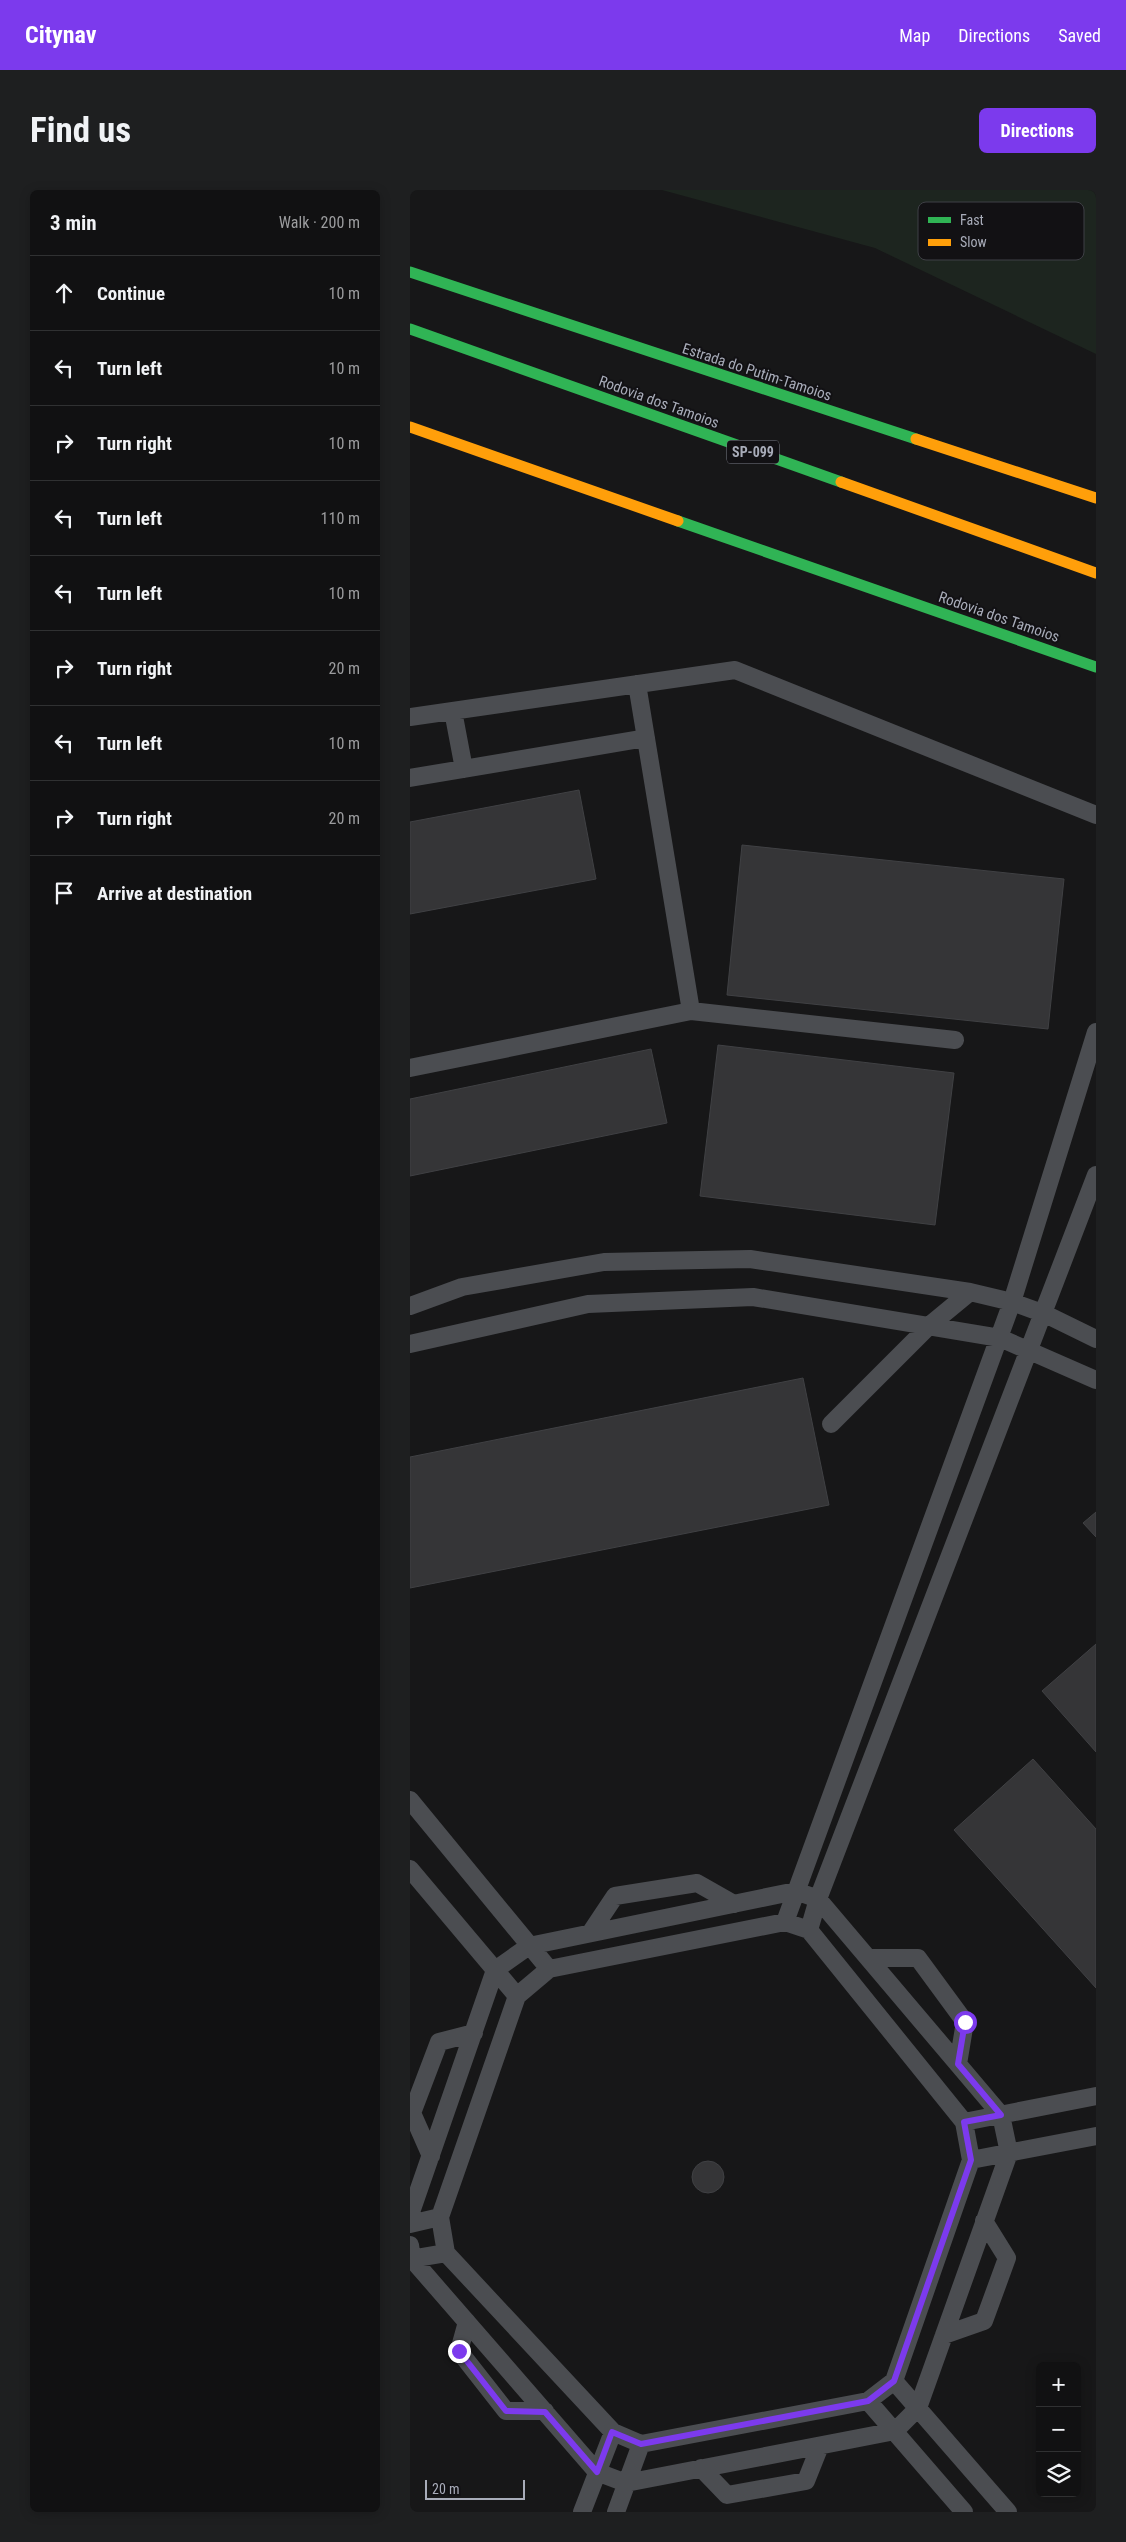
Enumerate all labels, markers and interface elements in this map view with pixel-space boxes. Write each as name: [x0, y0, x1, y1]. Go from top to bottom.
text: Citynav: [25, 21, 96, 49]
text: Map: [899, 25, 930, 46]
text: Directions: [958, 25, 1030, 46]
text: Saved: [1058, 25, 1101, 46]
button: Directions: [979, 108, 1096, 153]
text: Find us: [30, 110, 131, 151]
legend: [918, 202, 1084, 260]
text: 3 min: [50, 211, 97, 235]
text: Fast: [960, 212, 984, 228]
text: Walk · 200 m: [279, 213, 360, 232]
text: Slow: [960, 234, 987, 250]
icon: ahead: [50, 279, 78, 307]
text: Continue: [97, 282, 165, 305]
text: 10 m: [328, 284, 360, 303]
street label: Estrada do Putim-Tamoios: [680, 339, 834, 405]
icon: left: [50, 354, 78, 382]
text: Turn left: [97, 357, 162, 380]
text: 10 m: [328, 359, 360, 378]
street label: Rodovia dos Tamoios: [596, 372, 722, 432]
icon: right: [50, 429, 78, 457]
text: Turn right: [97, 432, 172, 455]
text: 10 m: [328, 434, 360, 453]
road number: SP-099: [727, 440, 779, 464]
icon: left: [50, 504, 78, 532]
text: Turn left: [97, 507, 162, 530]
text: 110 m: [321, 509, 360, 528]
icon: left: [50, 579, 78, 607]
text: Turn left: [97, 582, 162, 605]
text: 10 m: [328, 584, 360, 603]
street label: Rodovia dos Tamoios: [936, 588, 1062, 646]
icon: right: [50, 654, 78, 682]
text: Turn right: [97, 657, 172, 680]
text: 20 m: [328, 659, 360, 678]
icon: left: [50, 729, 78, 757]
text: Turn left: [97, 732, 162, 755]
text: 10 m: [328, 734, 360, 753]
icon: right: [50, 804, 78, 832]
text: Turn right: [97, 807, 172, 830]
text: 20 m: [328, 809, 360, 828]
icon: arrive: [50, 879, 78, 907]
text: Arrive at destination: [97, 882, 252, 905]
route start: [954, 2011, 977, 2034]
route end: [448, 2340, 471, 2363]
map controls: [1036, 2362, 1081, 2497]
button: +: [1036, 2362, 1081, 2407]
button: −: [1036, 2407, 1081, 2452]
button: layers: [1036, 2452, 1081, 2497]
scale bar: [425, 2477, 525, 2500]
text: 20 m: [432, 2481, 460, 2497]

